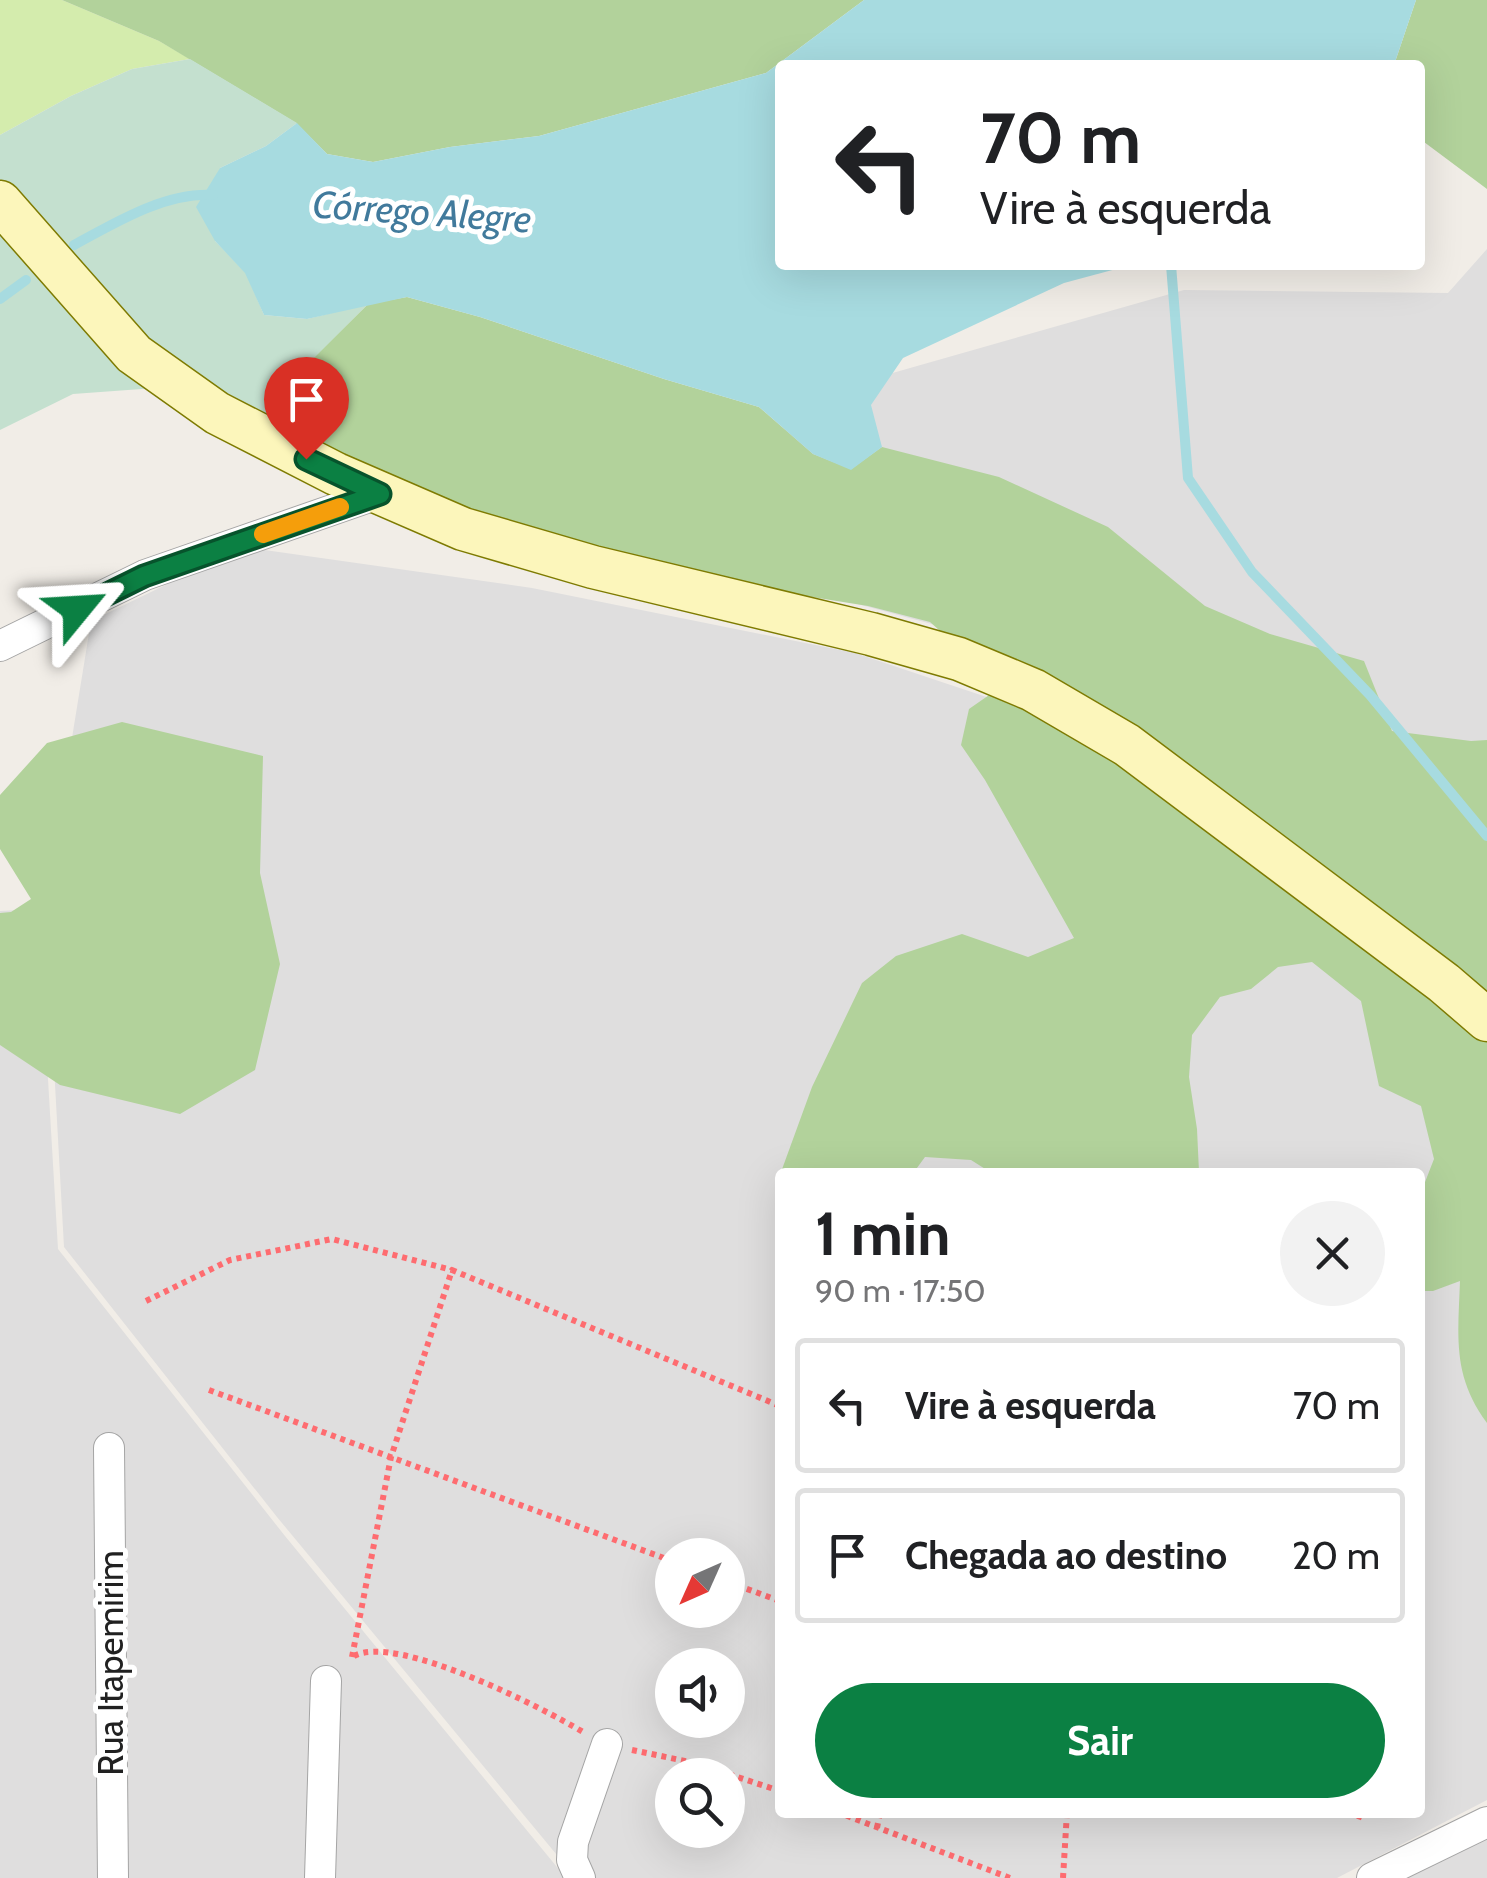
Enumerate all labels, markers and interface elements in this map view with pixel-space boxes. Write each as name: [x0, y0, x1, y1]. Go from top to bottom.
text: 70 m: [980, 95, 1141, 181]
icon: left: [815, 100, 945, 230]
water label: Córrego Alegre: [311, 180, 533, 243]
text: Vire à esquerda: [980, 181, 1271, 235]
pin: [264, 357, 349, 460]
icon: arrive: [279, 372, 334, 427]
position arrow: [25, 557, 129, 661]
text: 1 min: [815, 1197, 950, 1270]
button: close: [1280, 1201, 1385, 1306]
text: 90 m · 17:50: [815, 1271, 986, 1310]
icon: left: [820, 1378, 875, 1433]
text: Vire à esquerda: [905, 1382, 1156, 1429]
text: 70 m: [1293, 1382, 1380, 1429]
icon: arrive: [820, 1528, 875, 1583]
text: Chegada ao destino: [905, 1532, 1227, 1579]
text: 20 m: [1292, 1532, 1380, 1579]
north arrow: [655, 1538, 745, 1628]
map controls: [655, 1538, 745, 1848]
street label: Rua Itapemirim: [89, 1550, 132, 1776]
button: sound: [655, 1648, 745, 1738]
button: Sair: [815, 1683, 1385, 1798]
button: search: [655, 1758, 745, 1848]

